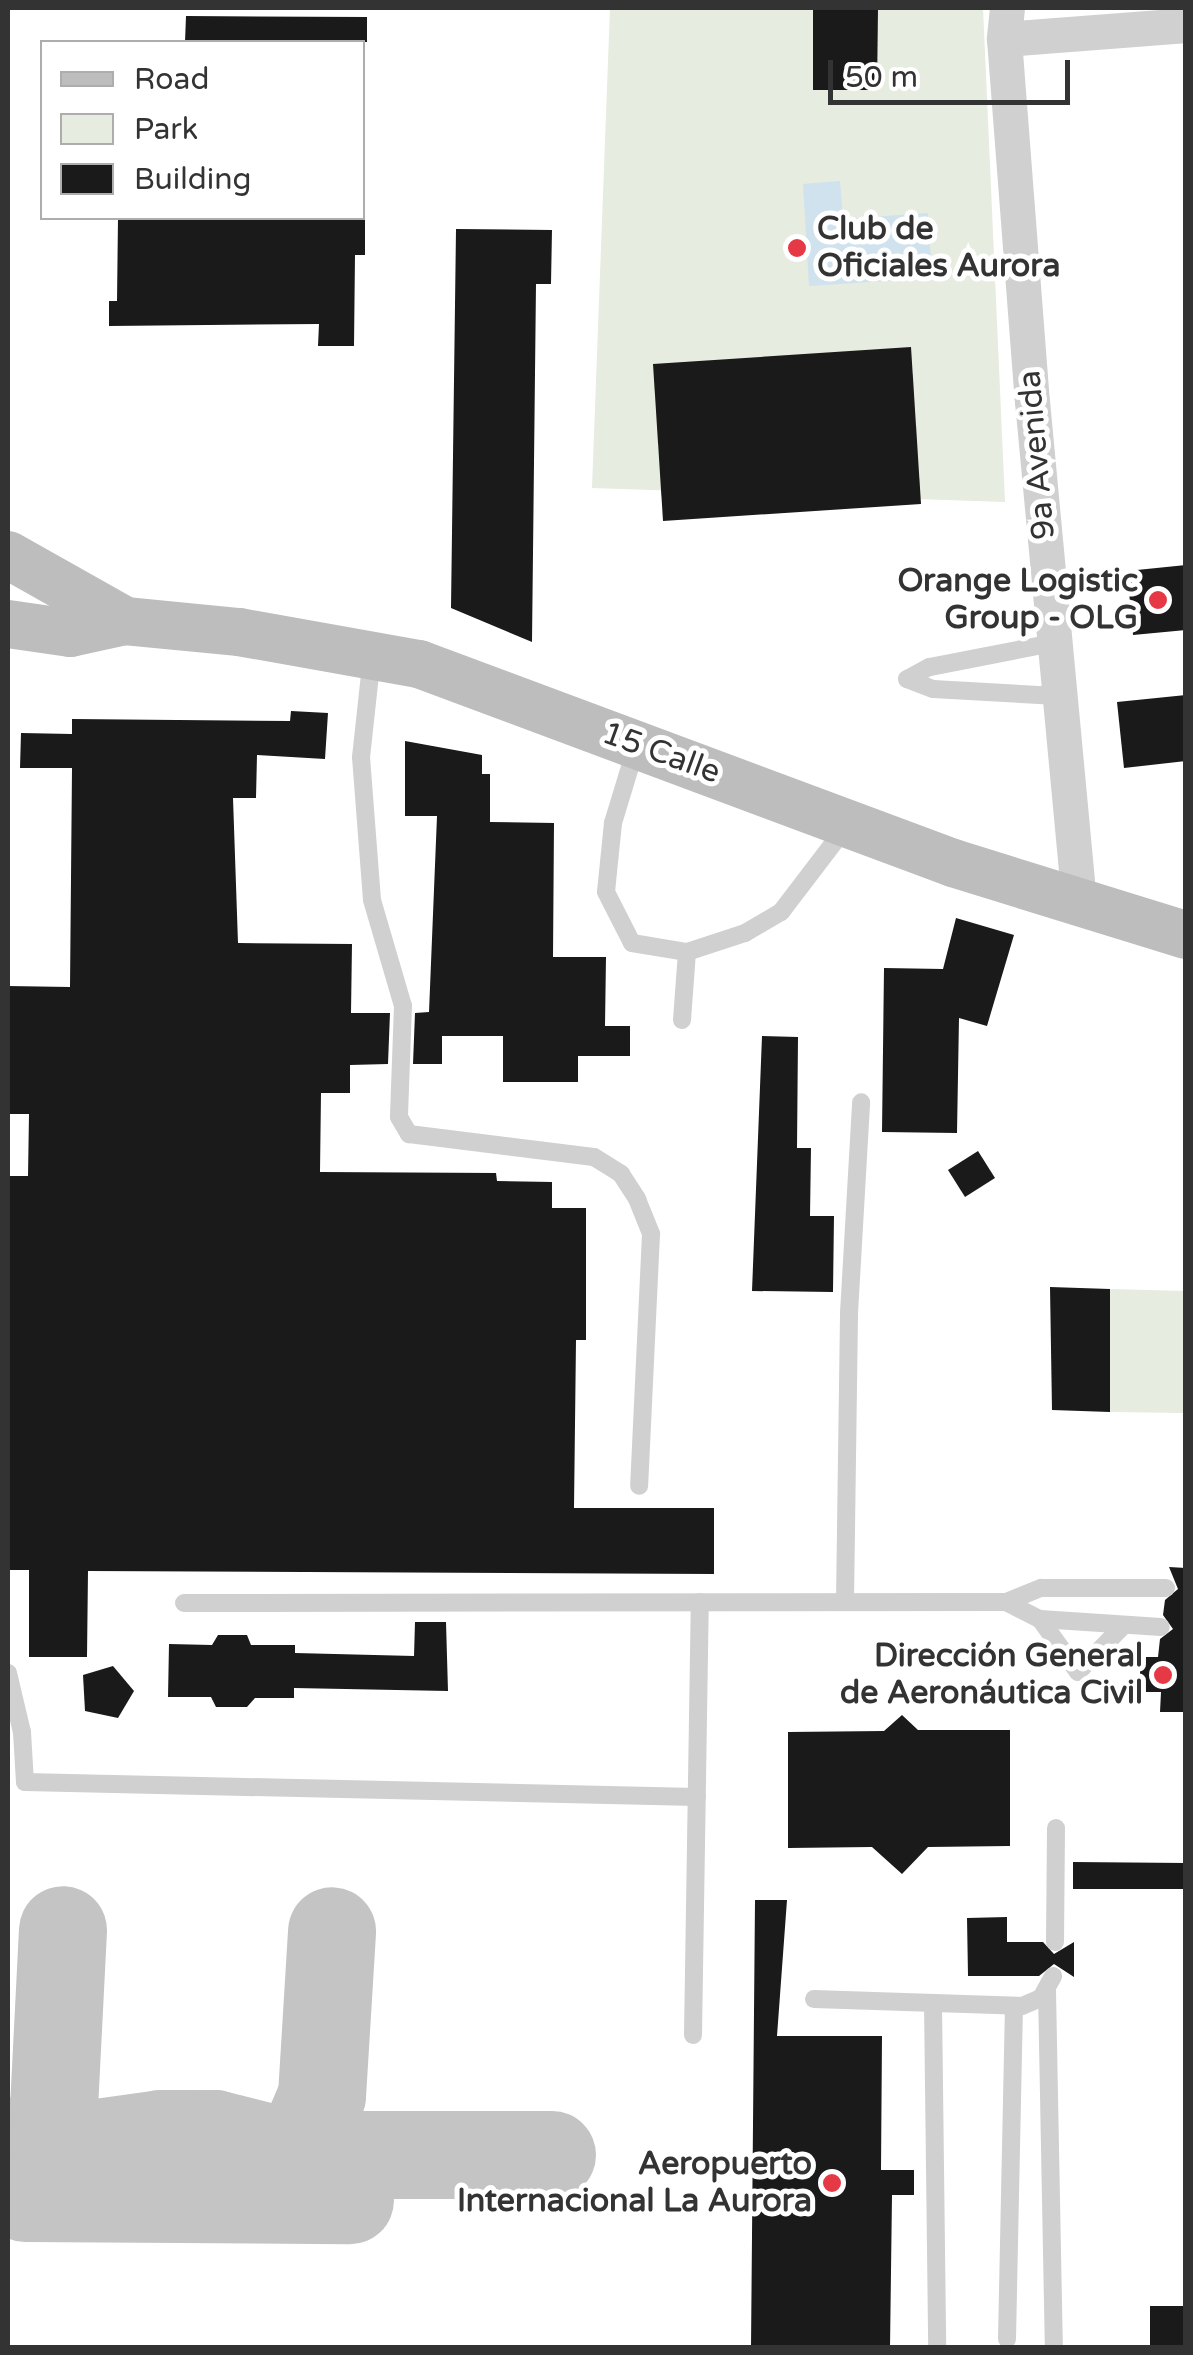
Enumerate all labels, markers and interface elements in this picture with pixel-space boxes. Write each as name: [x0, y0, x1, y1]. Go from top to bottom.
legend: [40, 40, 365, 220]
scale bar: [833, 40, 1076, 102]
text: 50 m: [845, 59, 918, 96]
text: Road: [134, 61, 209, 98]
text: Park: [134, 111, 198, 148]
text: Building: [134, 161, 251, 198]
place label: Club de Oficiales Aurora: [817, 211, 1061, 286]
marker: Club de Oficiales Aurora: [786, 237, 808, 259]
street label: 9a Avenida: [1010, 369, 1064, 541]
place label: Orange Logistic Group - OLG: [897, 563, 1138, 638]
marker: Orange Logistic Group - OLG: [1147, 589, 1169, 611]
street label: 15 Calle: [597, 714, 725, 792]
place label: Dirección General de Aeronáutica Civil: [840, 1638, 1143, 1713]
marker: Dirección General de Aeronáutica Civil: [1152, 1664, 1174, 1686]
place label: Aeropuerto Internacional La Aurora: [457, 2146, 812, 2221]
marker: Aeropuerto Internacional La Aurora: [821, 2172, 843, 2194]

